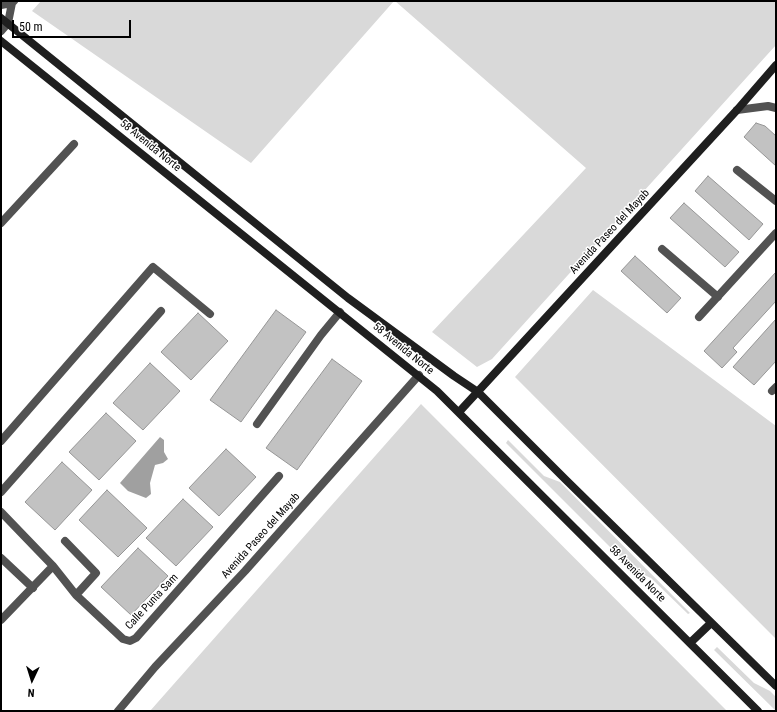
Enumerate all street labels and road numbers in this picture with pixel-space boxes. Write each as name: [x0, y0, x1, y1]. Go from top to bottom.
street label: 58 Avenida Norte: [117, 117, 183, 175]
street label: Avenida Paseo del Mayab: [567, 187, 653, 277]
street label: 58 Avenida Norte: [370, 320, 436, 378]
street label: Avenida Paseo del Mayab: [219, 490, 303, 582]
street label: 58 Avenida Norte: [606, 543, 668, 605]
street label: Calle Punta Sam: [123, 571, 181, 633]

